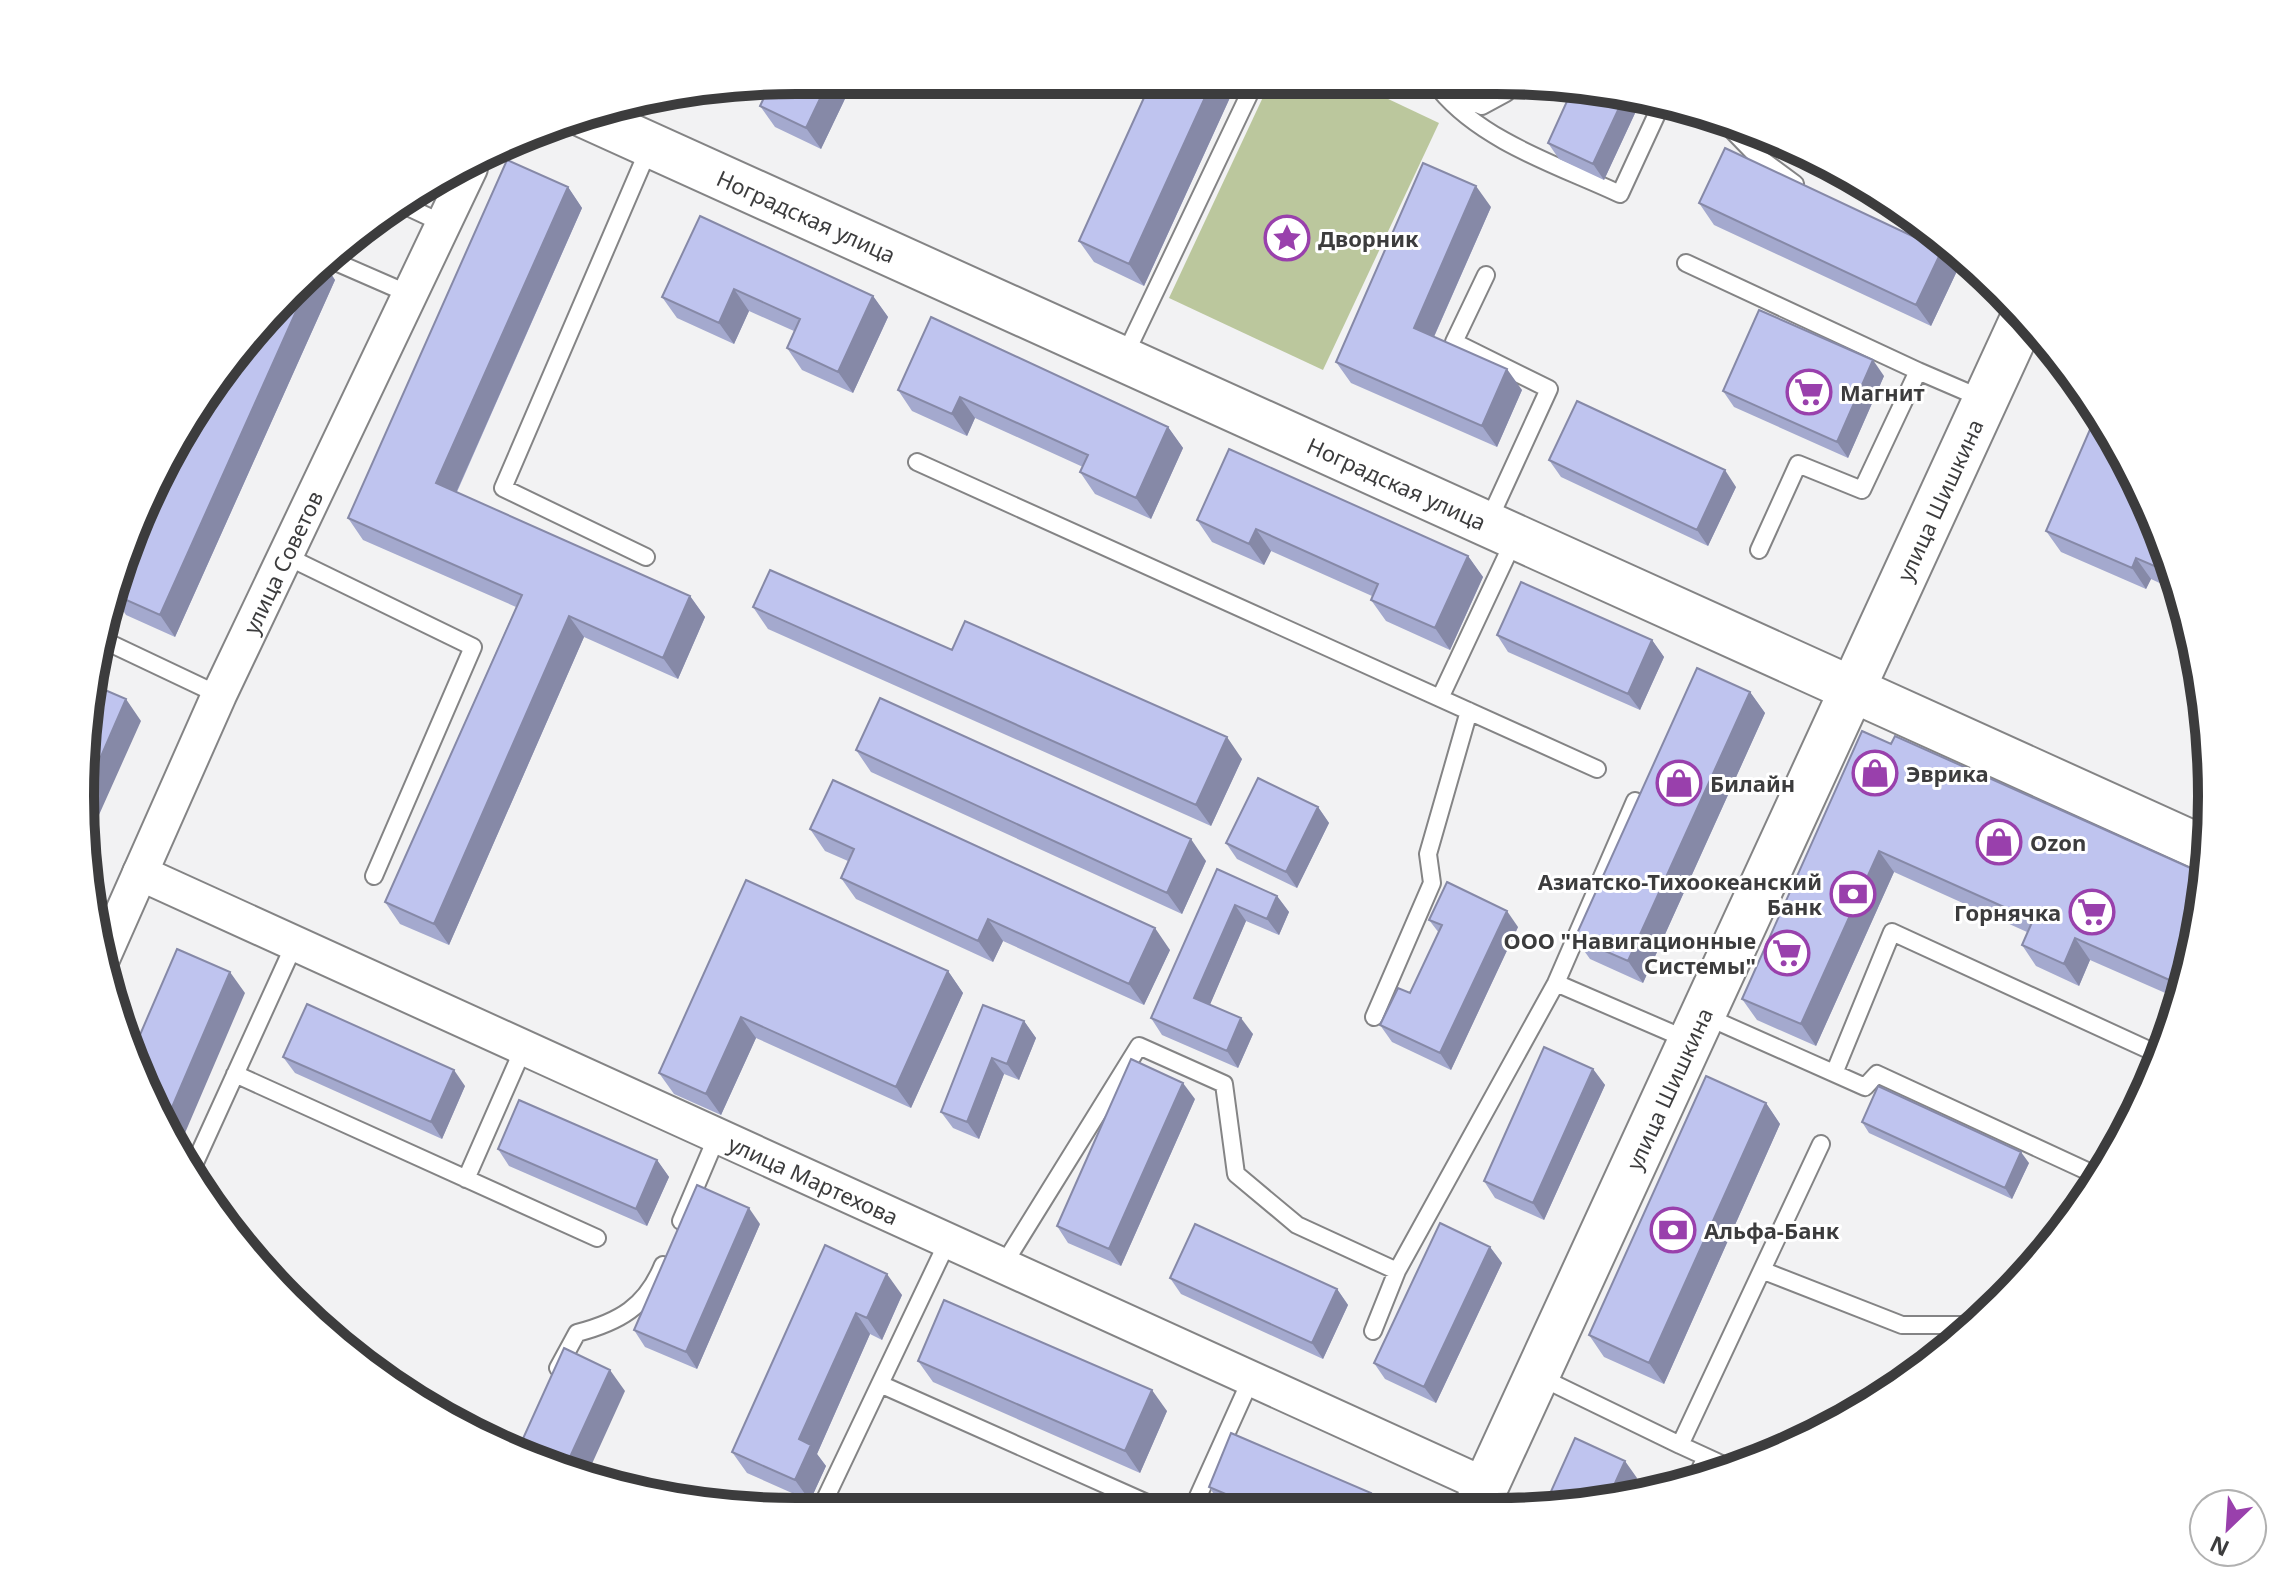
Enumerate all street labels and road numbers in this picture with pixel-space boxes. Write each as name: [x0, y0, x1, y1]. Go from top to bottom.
street label: Ноградская улица: [712, 162, 901, 269]
street label: улица Шишкина: [1889, 414, 1990, 586]
street label: Ноградская улица: [1303, 430, 1491, 537]
street label: улица Советов: [235, 486, 329, 639]
street label: улица Шишкина: [1618, 1003, 1719, 1175]
street label: улица Мартехова: [724, 1128, 903, 1231]

